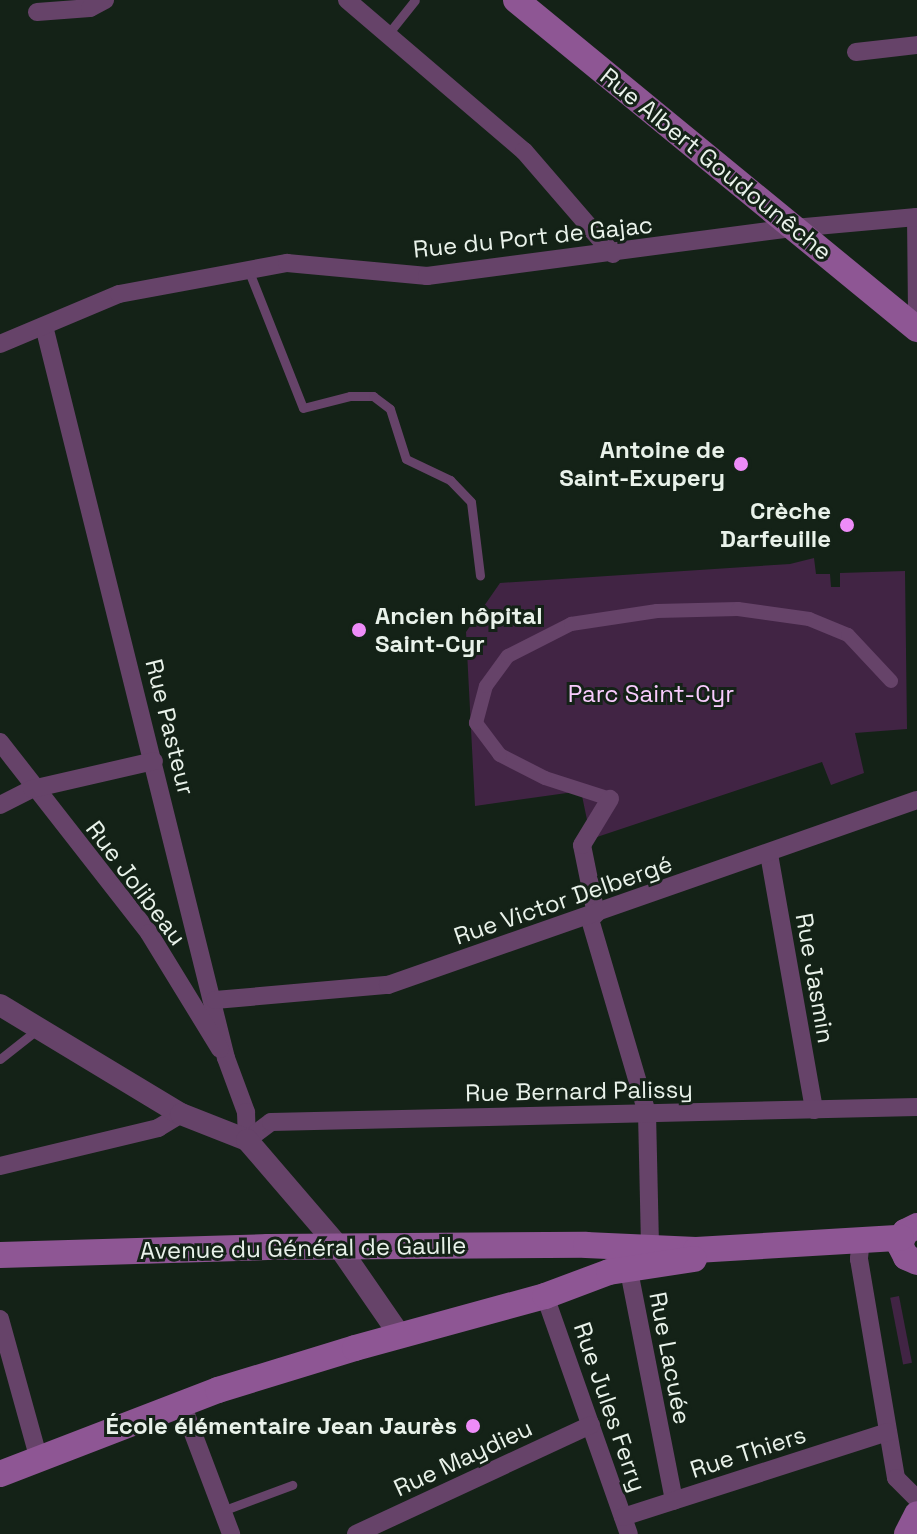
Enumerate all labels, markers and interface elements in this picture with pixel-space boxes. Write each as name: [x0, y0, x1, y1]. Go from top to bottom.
street label: Rue Albert Goudounêche: [594, 62, 838, 266]
street label: Rue du Port de Gajac: [412, 210, 654, 264]
place label: Antoine de Saint-Exupery: [559, 436, 725, 492]
marker: Antoine de Saint-Exupery: [732, 455, 750, 473]
place label: Crèche Darfeuille: [720, 497, 831, 553]
marker: Crèche Darfeuille: [838, 516, 856, 534]
place label: Ancien hôpital Saint-Cyr: [375, 602, 543, 658]
marker: Ancien hôpital Saint-Cyr: [350, 621, 368, 639]
street label: Rue Pasteur: [139, 656, 201, 798]
park label: Parc Saint-Cyr: [568, 680, 734, 708]
street label: Rue Jolibeau: [80, 815, 192, 951]
street label: Rue Victor Delbergé: [450, 849, 676, 951]
street label: Rue Jasmin: [789, 911, 841, 1045]
street label: Rue Bernard Palissy: [465, 1075, 693, 1107]
street label: Avenue du Général de Gaulle: [140, 1231, 466, 1265]
street label: Rue Lacuée: [643, 1289, 697, 1427]
street label: Rue Jules Ferry: [568, 1319, 652, 1495]
place label: École élémentaire Jean Jaurès: [106, 1412, 457, 1440]
street label: Rue Maydieu: [389, 1413, 537, 1503]
marker: École élémentaire Jean Jaurès: [464, 1417, 482, 1435]
street label: Rue Thiers: [686, 1420, 810, 1484]

